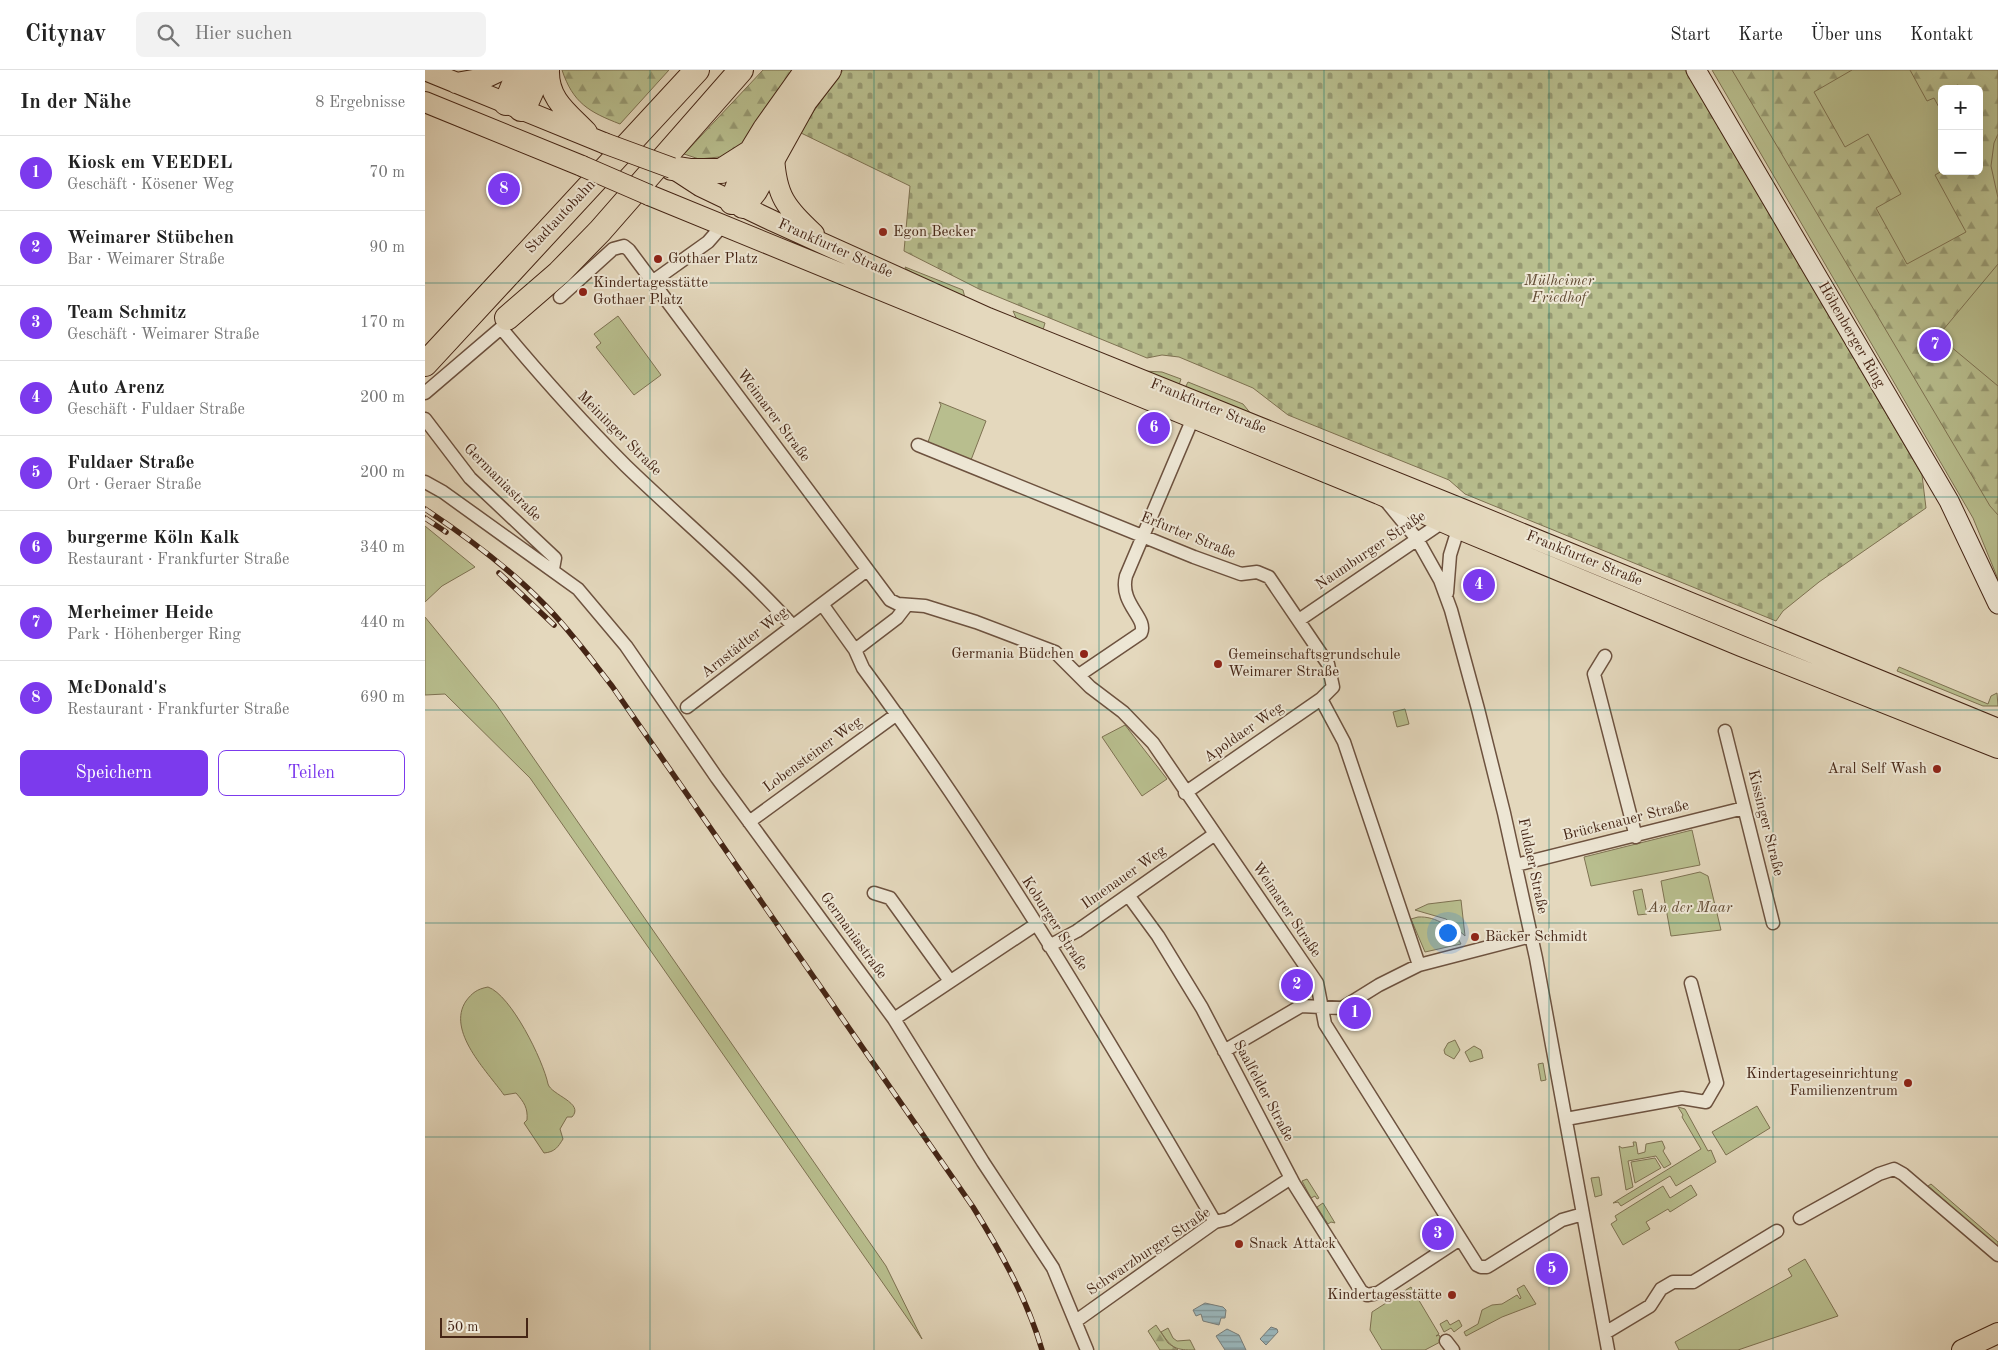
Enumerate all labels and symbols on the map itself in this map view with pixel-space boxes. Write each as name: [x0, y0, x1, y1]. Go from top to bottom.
pin: 8: [488, 170, 520, 208]
street label: Stadtautobahn: [523, 177, 599, 257]
street label: Frankfurter Straße: [775, 217, 895, 281]
place label: Egon Becker: [893, 225, 976, 240]
marker: Egon Becker: [877, 226, 889, 238]
place label: Gothaer Platz: [668, 252, 758, 267]
marker: Gothaer Platz: [652, 253, 664, 265]
park label: Mülheimer Friedhof: [1523, 274, 1594, 306]
place label: Kindertagesstätte Gothaer Platz: [593, 276, 708, 308]
street label: Höhenberger Ring: [1815, 280, 1887, 390]
marker: Kindertagesstätte Gothaer Platz: [577, 286, 589, 298]
pin: 7: [1919, 326, 1951, 364]
street label: Weimarer Straße: [734, 367, 812, 465]
street label: Frankfurter Straße: [1148, 377, 1268, 437]
street label: Meininger Straße: [574, 389, 664, 479]
pin: 6: [1138, 409, 1170, 447]
street label: Germaniastraße: [460, 441, 544, 525]
street label: Naumburger Straße: [1313, 509, 1429, 593]
street label: Erfurter Straße: [1138, 510, 1238, 562]
street label: Frankfurter Straße: [1524, 529, 1644, 589]
pin: 4: [1463, 566, 1495, 604]
street label: Arnstädter Weg: [699, 605, 791, 681]
place label: Germania Büdchen: [951, 647, 1074, 662]
marker: Germania Büdchen: [1078, 648, 1090, 660]
place label: Gemeinschaftsgrundschule Weimarer Straße: [1228, 648, 1400, 680]
marker: Gemeinschaftsgrundschule Weimarer Straße: [1212, 658, 1224, 670]
street label: Apoldaer Weg: [1202, 700, 1286, 766]
street label: Lobensteiner Weg: [761, 714, 865, 796]
place label: Aral Self Wash: [1827, 762, 1927, 777]
marker: Aral Self Wash: [1931, 763, 1943, 775]
street label: Kissinger Straße: [1745, 768, 1785, 878]
street label: Brückenauer Straße: [1561, 798, 1691, 844]
street label: Fuldaer Straße: [1515, 817, 1550, 915]
street label: Ilmenauer Weg: [1079, 843, 1169, 913]
street label: Weimarer Straße: [1249, 860, 1323, 960]
street label: Koburger Straße: [1018, 874, 1090, 974]
street label: Germaniastraße: [817, 890, 889, 982]
park label: An der Maar: [1647, 901, 1733, 916]
your location: [1435, 920, 1461, 946]
place label: Bäcker Schmidt: [1485, 930, 1587, 945]
marker: Bäcker Schmidt: [1469, 931, 1481, 943]
pin: 2: [1281, 966, 1313, 1004]
pin: 1: [1339, 994, 1371, 1032]
street label: Saalfelder Straße: [1230, 1038, 1296, 1144]
place label: Kindertageseinrichtung Familienzentrum: [1746, 1067, 1898, 1099]
marker: Kindertageseinrichtung Familienzentrum: [1902, 1077, 1914, 1089]
street label: Schwarzburger Straße: [1085, 1205, 1214, 1299]
pin: 3: [1422, 1215, 1454, 1253]
place label: Snack Attack: [1249, 1237, 1336, 1252]
marker: Snack Attack: [1233, 1238, 1245, 1250]
pin: 5: [1536, 1250, 1568, 1288]
place label: Kindertagesstätte: [1327, 1288, 1442, 1303]
marker: Kindertagesstätte: [1446, 1289, 1458, 1301]
scale bar: [440, 1315, 527, 1338]

